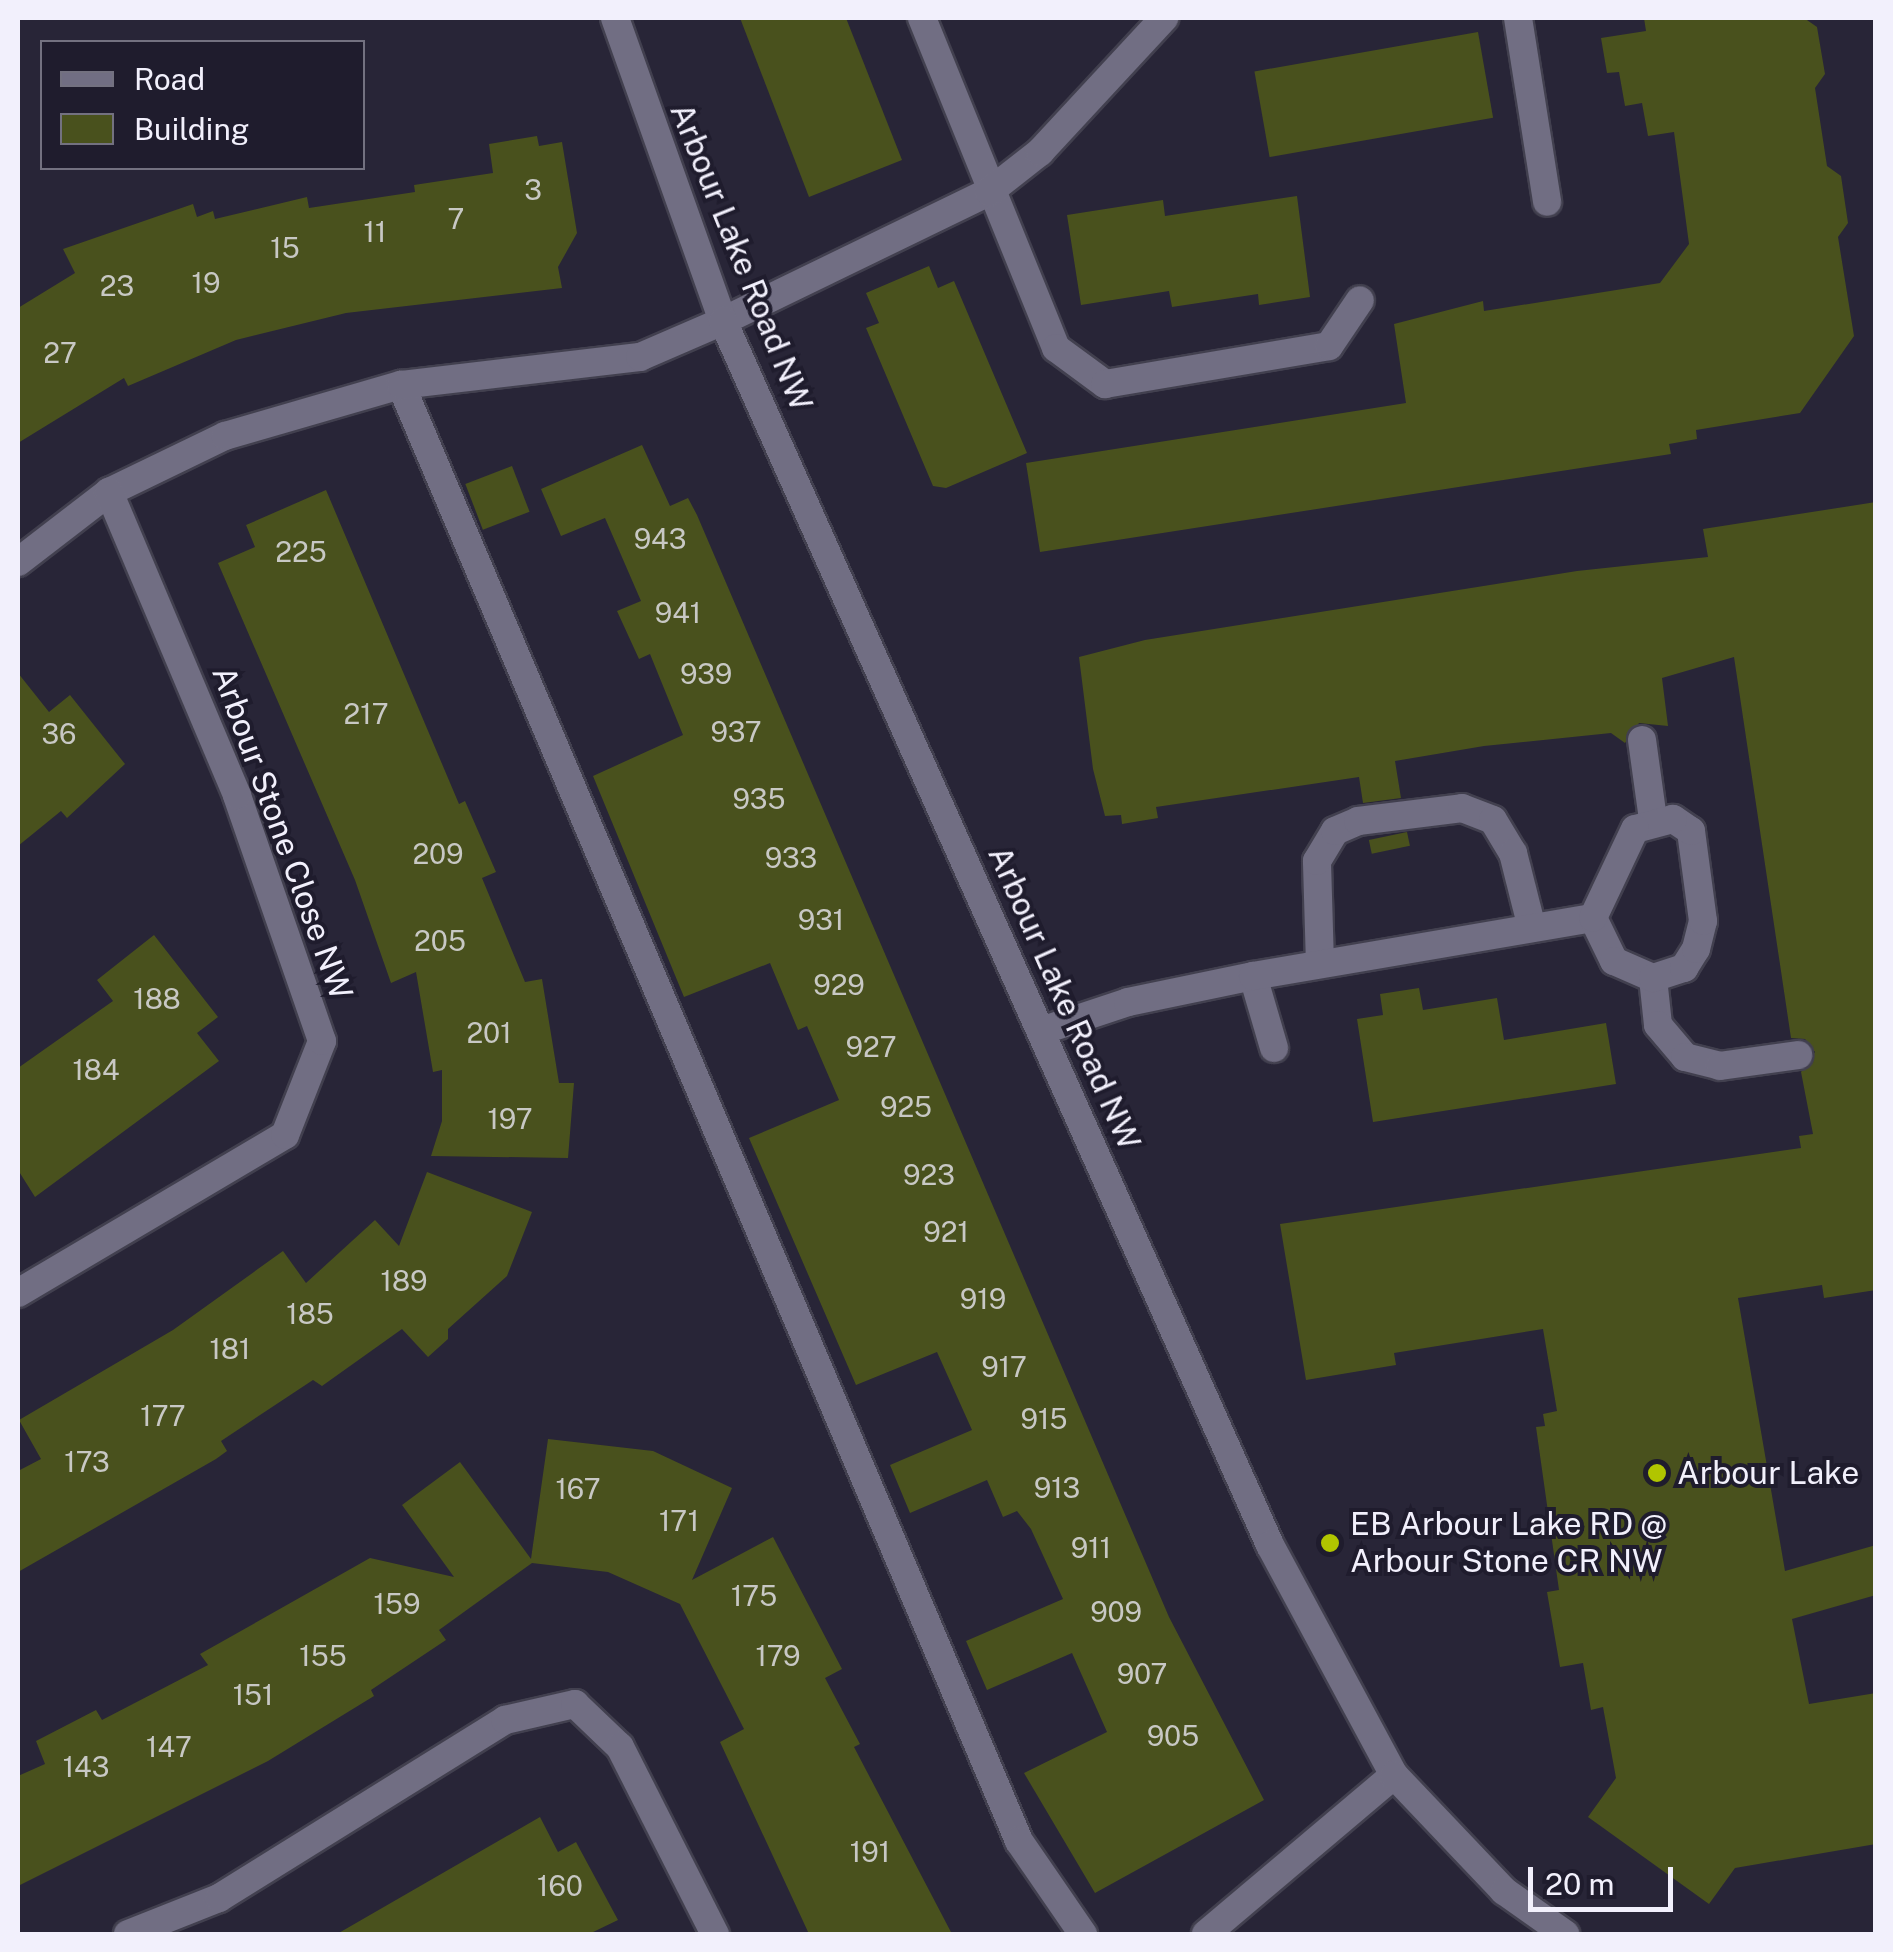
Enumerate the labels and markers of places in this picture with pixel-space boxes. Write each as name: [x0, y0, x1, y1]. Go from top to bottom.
place label: Arbour Lake: [1677, 1454, 1859, 1492]
marker: Arbour Lake: [1646, 1462, 1668, 1484]
place label: EB Arbour Lake RD @ Arbour Stone CR NW: [1350, 1506, 1668, 1581]
marker: EB Arbour Lake RD @ Arbour Stone CR NW: [1319, 1532, 1341, 1554]

